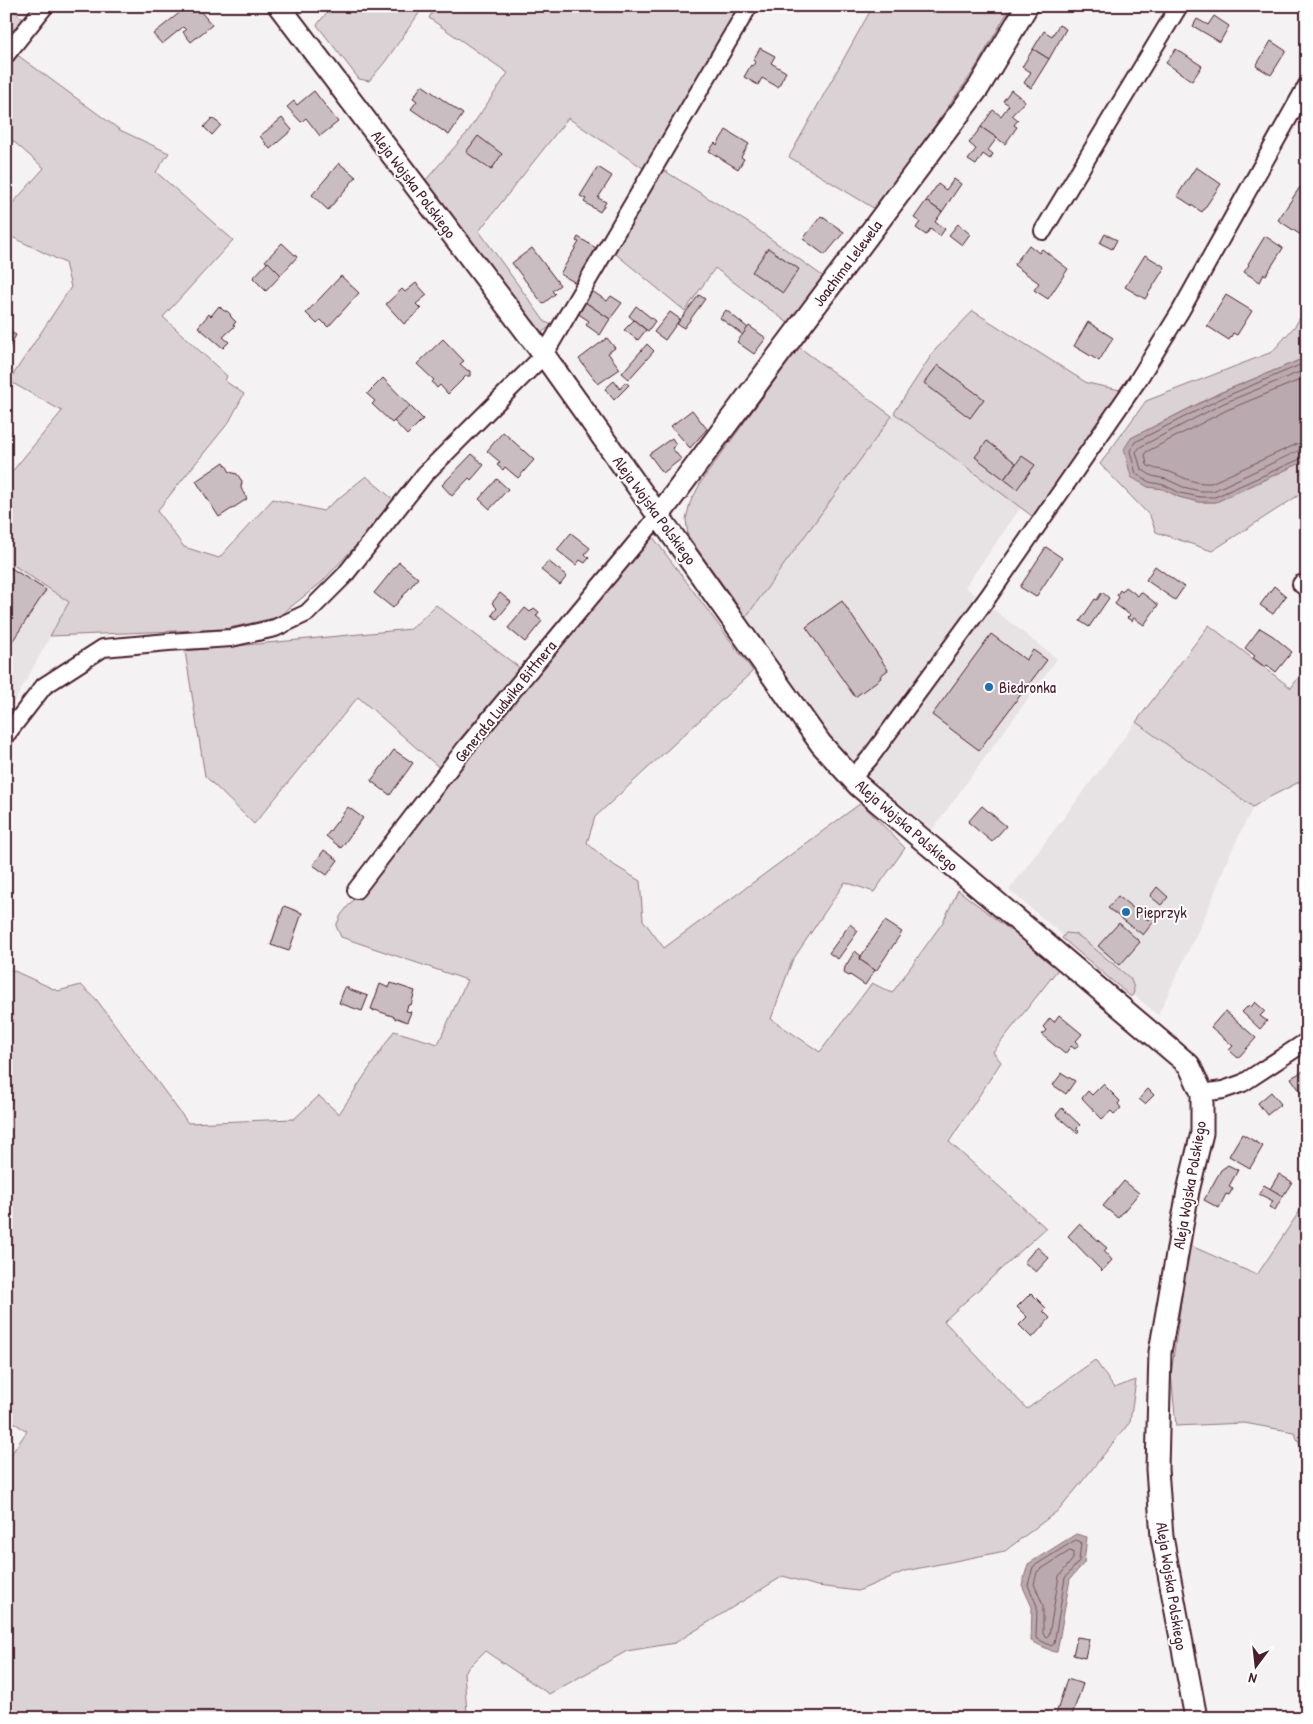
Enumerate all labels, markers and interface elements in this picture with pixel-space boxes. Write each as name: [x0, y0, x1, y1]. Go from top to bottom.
street label: Aleja Wojska Polskiego: [366, 126, 462, 243]
street label: Joachima Lelewela: [807, 215, 887, 311]
street label: Aleja Wojska Polskiego: [608, 451, 702, 569]
street label: Generała Ludwika Bittnera: [449, 635, 561, 767]
place label: Biedronka: [999, 676, 1056, 698]
marker: Biedronka: [983, 681, 995, 693]
street label: Aleja Wojska Polskiego: [851, 774, 964, 876]
place label: Pieprzyk: [1136, 901, 1187, 923]
marker: Pieprzyk: [1120, 906, 1132, 918]
street label: Aleja Wojska Polskiego: [1167, 1119, 1211, 1251]
street label: Aleja Wojska Polskiego: [1151, 1520, 1193, 1652]
north arrow: [1230, 1642, 1280, 1692]
text: N: [1246, 1669, 1259, 1689]

